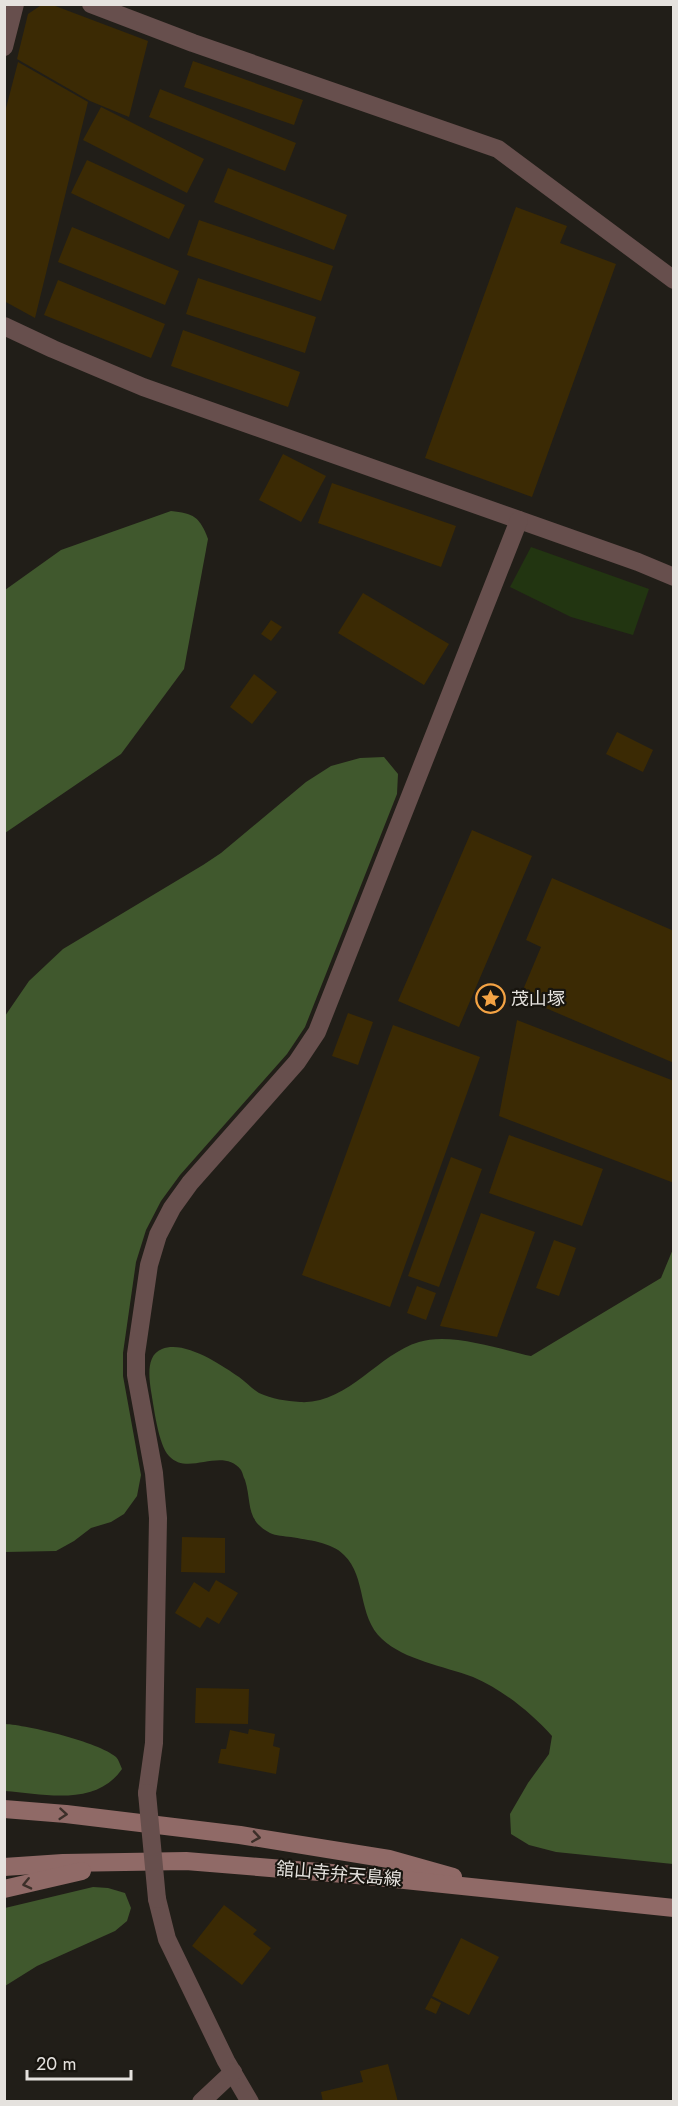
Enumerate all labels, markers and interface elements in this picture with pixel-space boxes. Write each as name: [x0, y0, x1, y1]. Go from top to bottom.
place icon: 茂山塚: [474, 983, 506, 1015]
place label: 茂山塚: [511, 986, 565, 1012]
one-way arrow: [58, 1807, 67, 1820]
one-way arrow: [252, 1831, 261, 1843]
street label: 舘山寺弁天島線: [275, 1856, 403, 1892]
one-way arrow: [22, 1876, 32, 1889]
scale bar: [27, 2043, 130, 2081]
text: 20 m: [36, 2051, 76, 2077]

